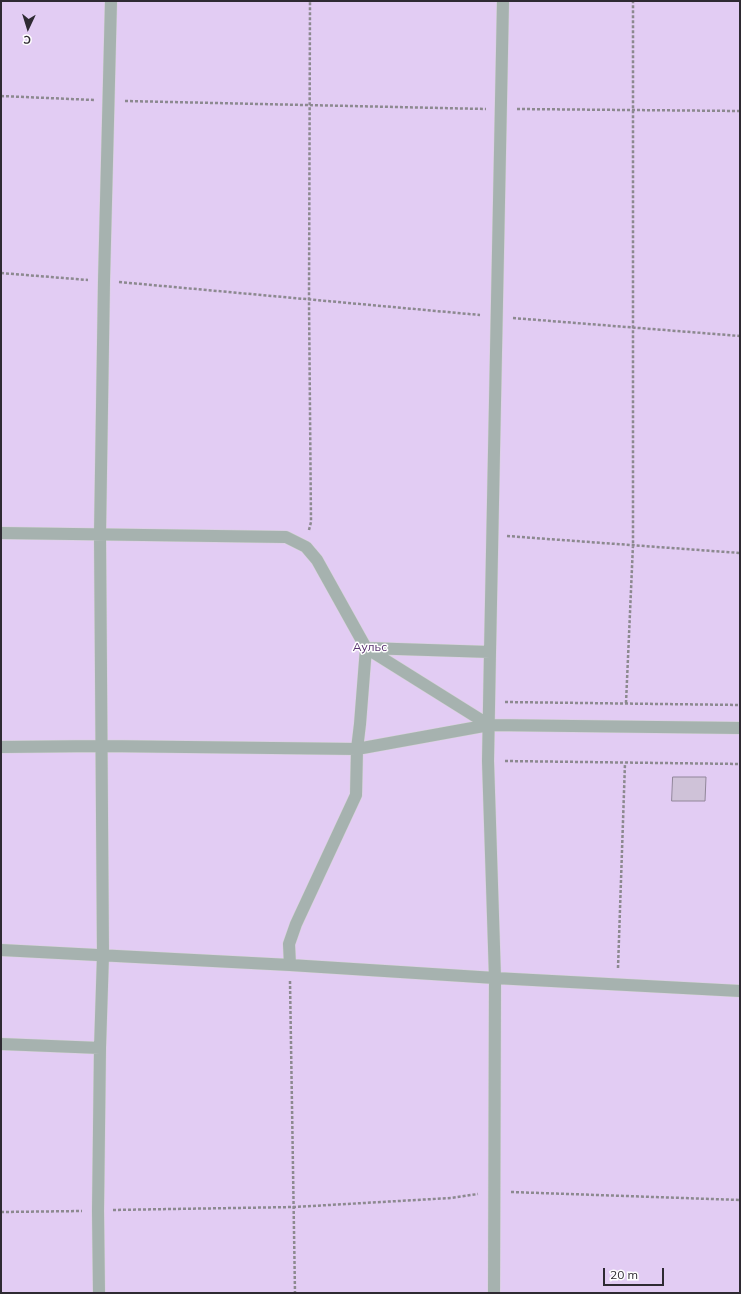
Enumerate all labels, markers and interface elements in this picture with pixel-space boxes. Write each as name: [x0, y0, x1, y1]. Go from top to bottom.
north arrow: [8, 8, 48, 48]
text: С: [23, 33, 31, 47]
park label: Аульс: [353, 640, 387, 654]
scale bar: [605, 1260, 666, 1286]
text: 20 m: [610, 1267, 638, 1282]

